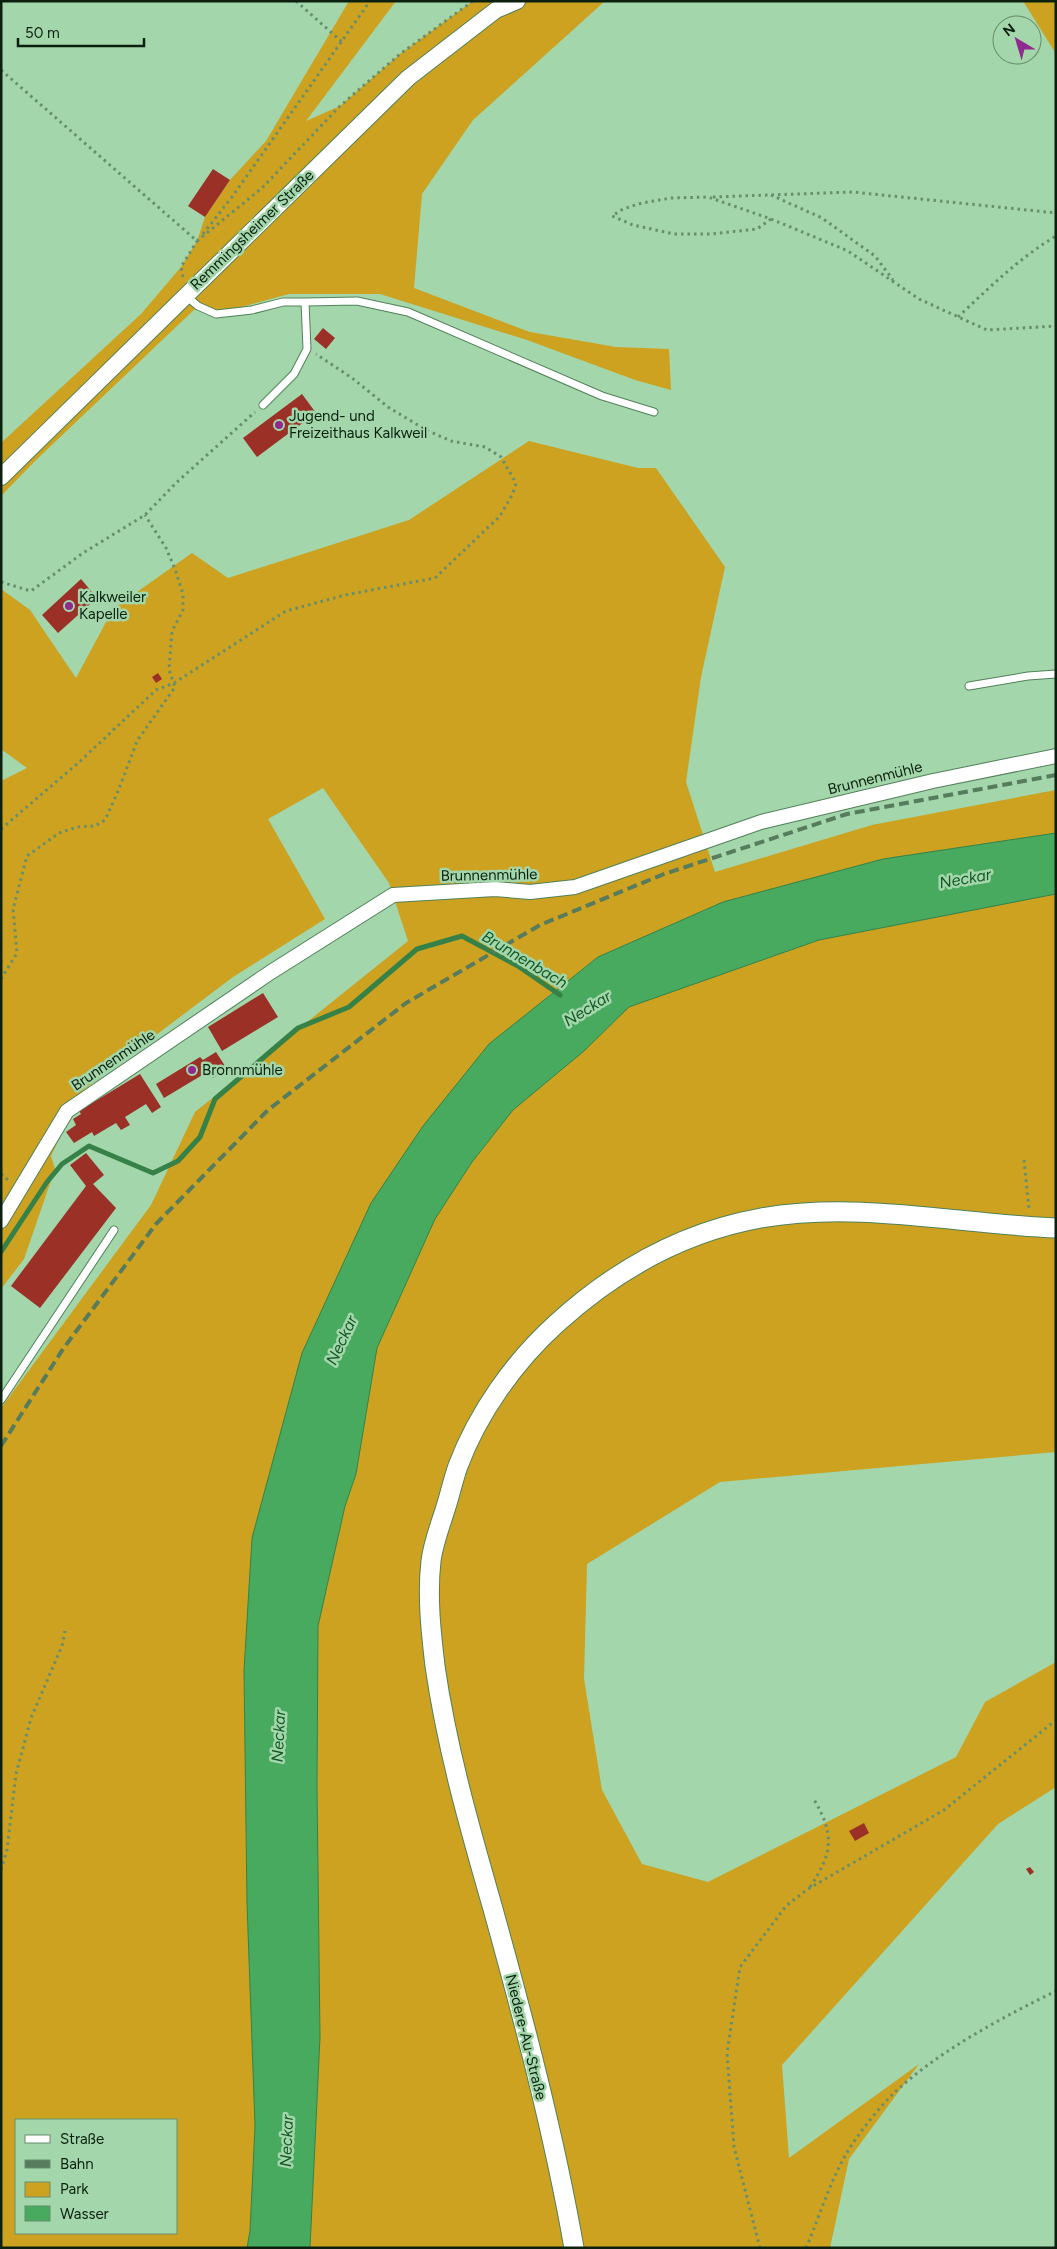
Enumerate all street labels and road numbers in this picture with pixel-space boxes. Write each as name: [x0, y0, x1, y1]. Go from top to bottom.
street label: Remmingsheimer Straße: [186, 166, 318, 294]
street label: Brunnenmühle: [826, 758, 924, 798]
street label: Brunnenmühle: [440, 865, 538, 885]
street label: Brunnenmühle: [68, 1025, 158, 1095]
street label: Niedere-Au-Straße: [502, 1972, 550, 2102]

